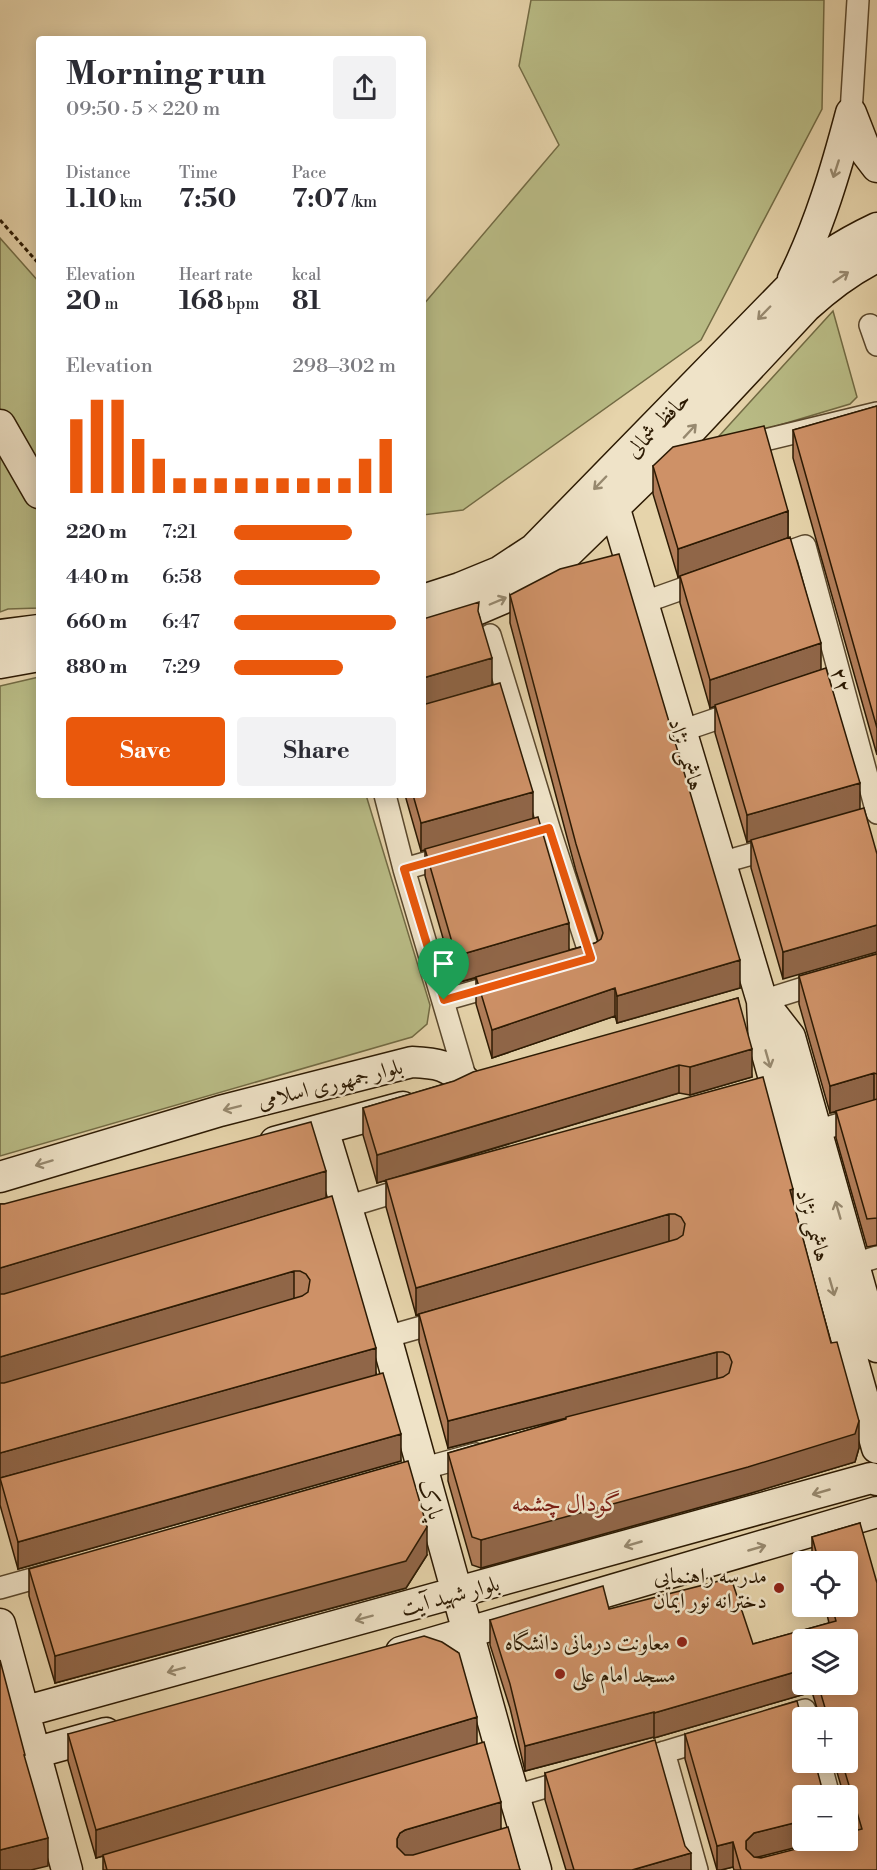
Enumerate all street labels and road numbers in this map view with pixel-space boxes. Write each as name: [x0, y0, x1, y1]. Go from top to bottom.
street label: حافظ شمالی: [620, 386, 696, 464]
street label: ۲۲: [824, 664, 857, 696]
street label: هاشمی نژاد: [661, 715, 709, 794]
street label: بلوار جمهوری اسلامی: [255, 1053, 406, 1116]
street label: هاشمی نژاد: [788, 1186, 836, 1265]
street label: پارک: [410, 1476, 450, 1525]
street label: بلوار شهید آیت: [398, 1569, 503, 1623]

